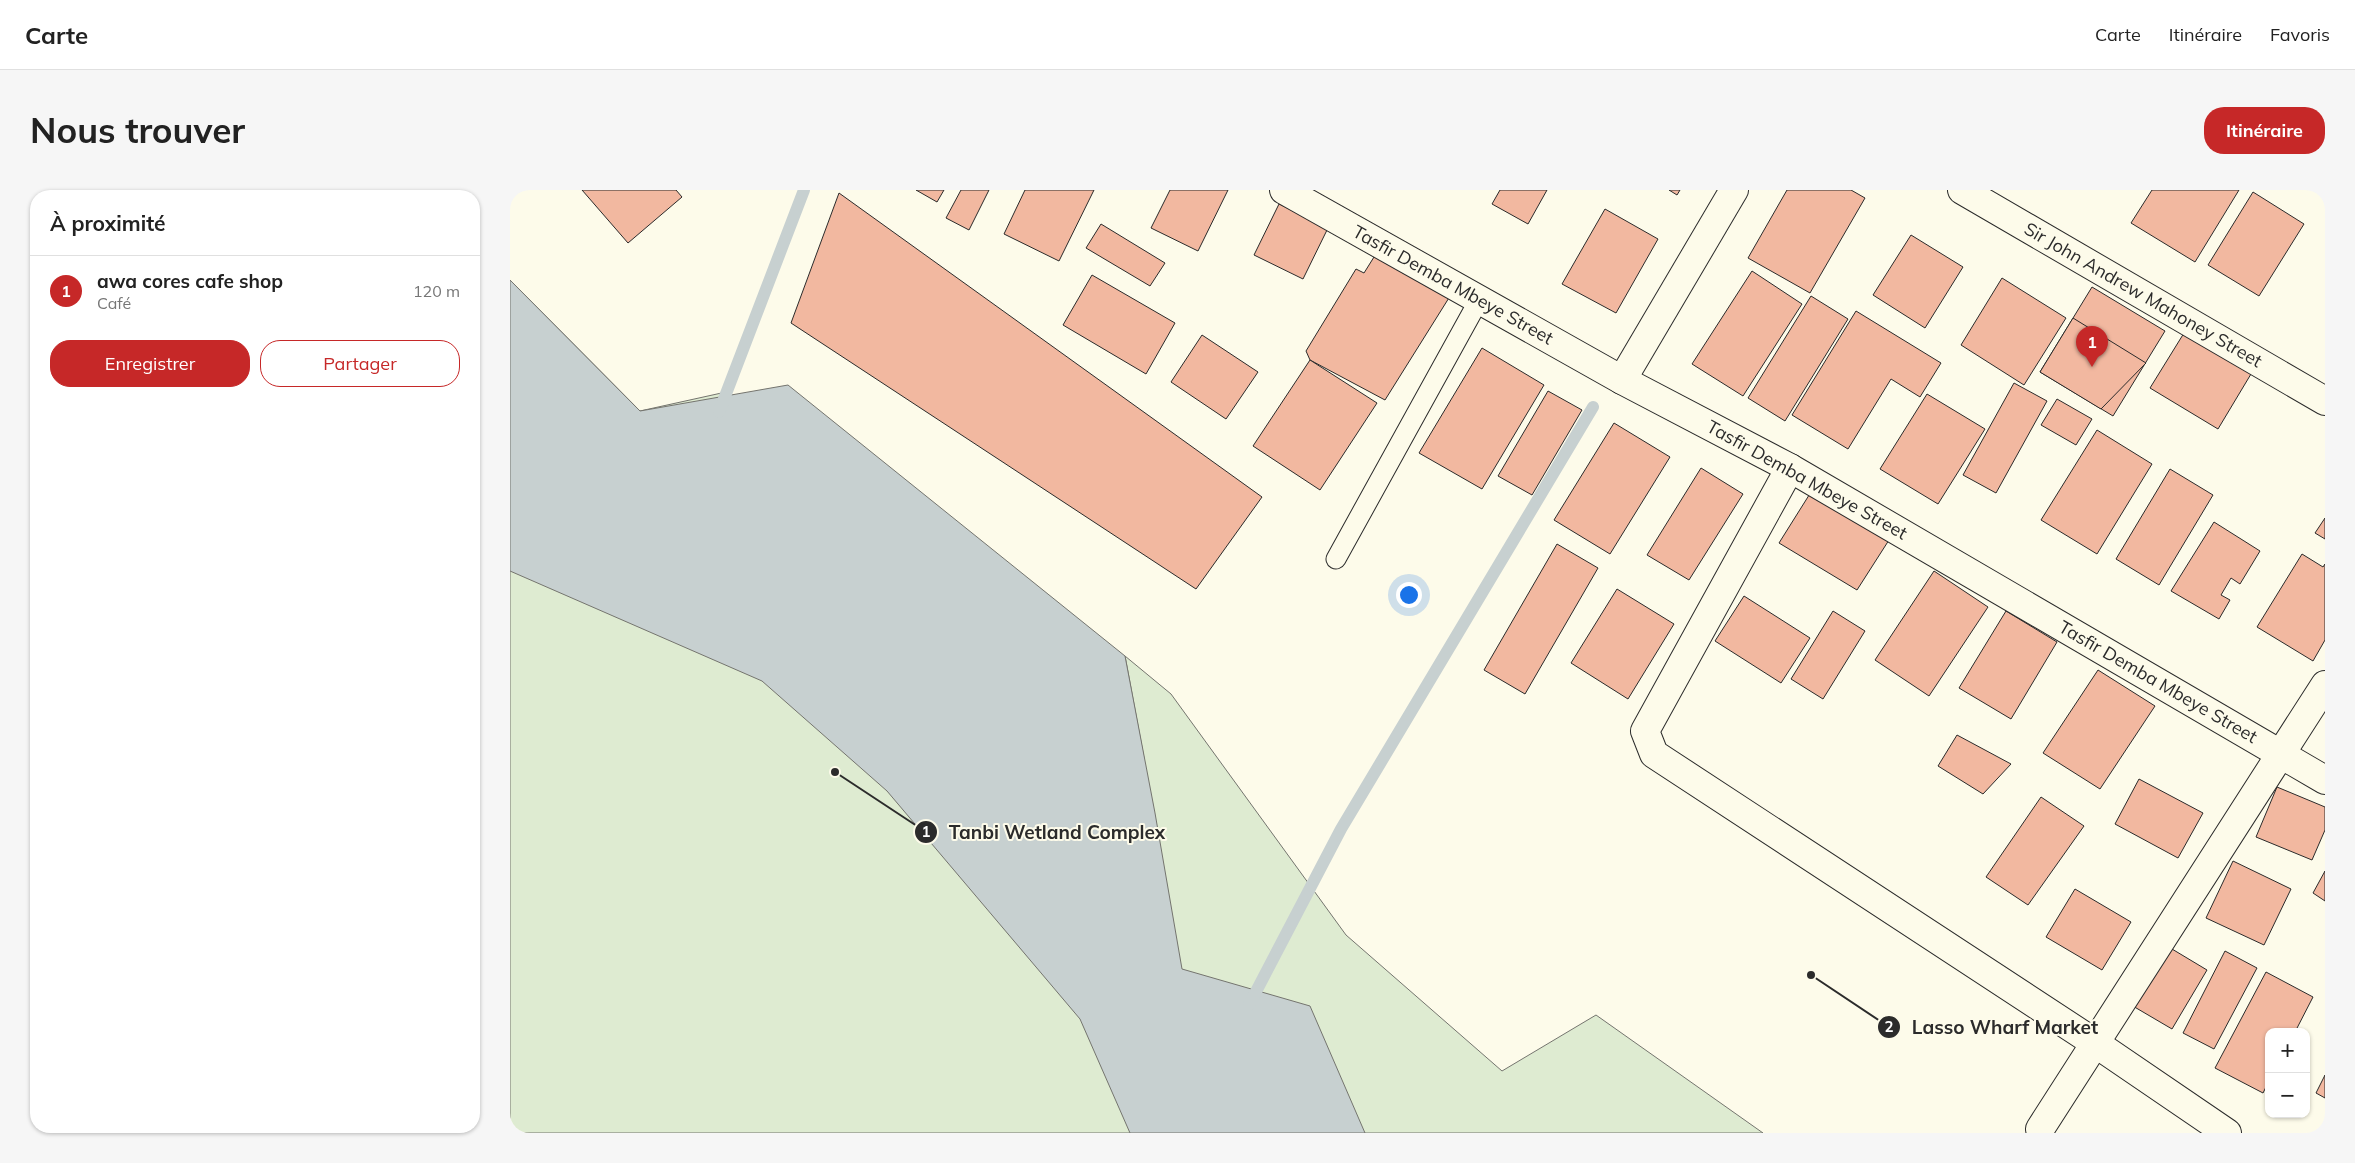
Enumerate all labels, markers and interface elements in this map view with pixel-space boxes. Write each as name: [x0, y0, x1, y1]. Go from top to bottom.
text: Carte: [25, 20, 88, 50]
text: Carte: [2095, 23, 2141, 46]
text: Itinéraire: [2169, 23, 2242, 46]
text: Favoris: [2270, 23, 2330, 46]
button: Itinéraire: [2204, 107, 2325, 154]
text: Nous trouver: [30, 108, 245, 152]
text: À proximité: [50, 210, 166, 236]
street label: Sir John Andrew Mahoney Street: [2020, 217, 2266, 372]
street label: Tasfir Demba Mbeye Street: [1349, 220, 1558, 349]
text: awa cores cafe shop: [97, 269, 283, 293]
text: 1: [61, 281, 71, 301]
text: 120 m: [413, 281, 460, 301]
text: Café: [97, 293, 131, 313]
pin: 1: [2076, 326, 2108, 367]
button: Enregistrer: [50, 340, 250, 387]
button: Partager: [260, 340, 460, 387]
street label: Tasfir Demba Mbeye Street: [1703, 415, 1912, 544]
your location: [1396, 582, 1422, 608]
street label: Tasfir Demba Mbeye Street: [2055, 615, 2262, 748]
callout: Tanbi Wetland Complex: [914, 815, 1175, 849]
text: Tanbi Wetland Complex: [949, 820, 1166, 844]
text: 1: [921, 822, 931, 841]
callout: Lasso Wharf Market: [1876, 1010, 2108, 1044]
text: Lasso Wharf Market: [1912, 1015, 2098, 1039]
text: 2: [1884, 1017, 1894, 1036]
map controls: [2265, 1028, 2310, 1118]
button: +: [2265, 1028, 2310, 1073]
button: −: [2265, 1073, 2310, 1118]

